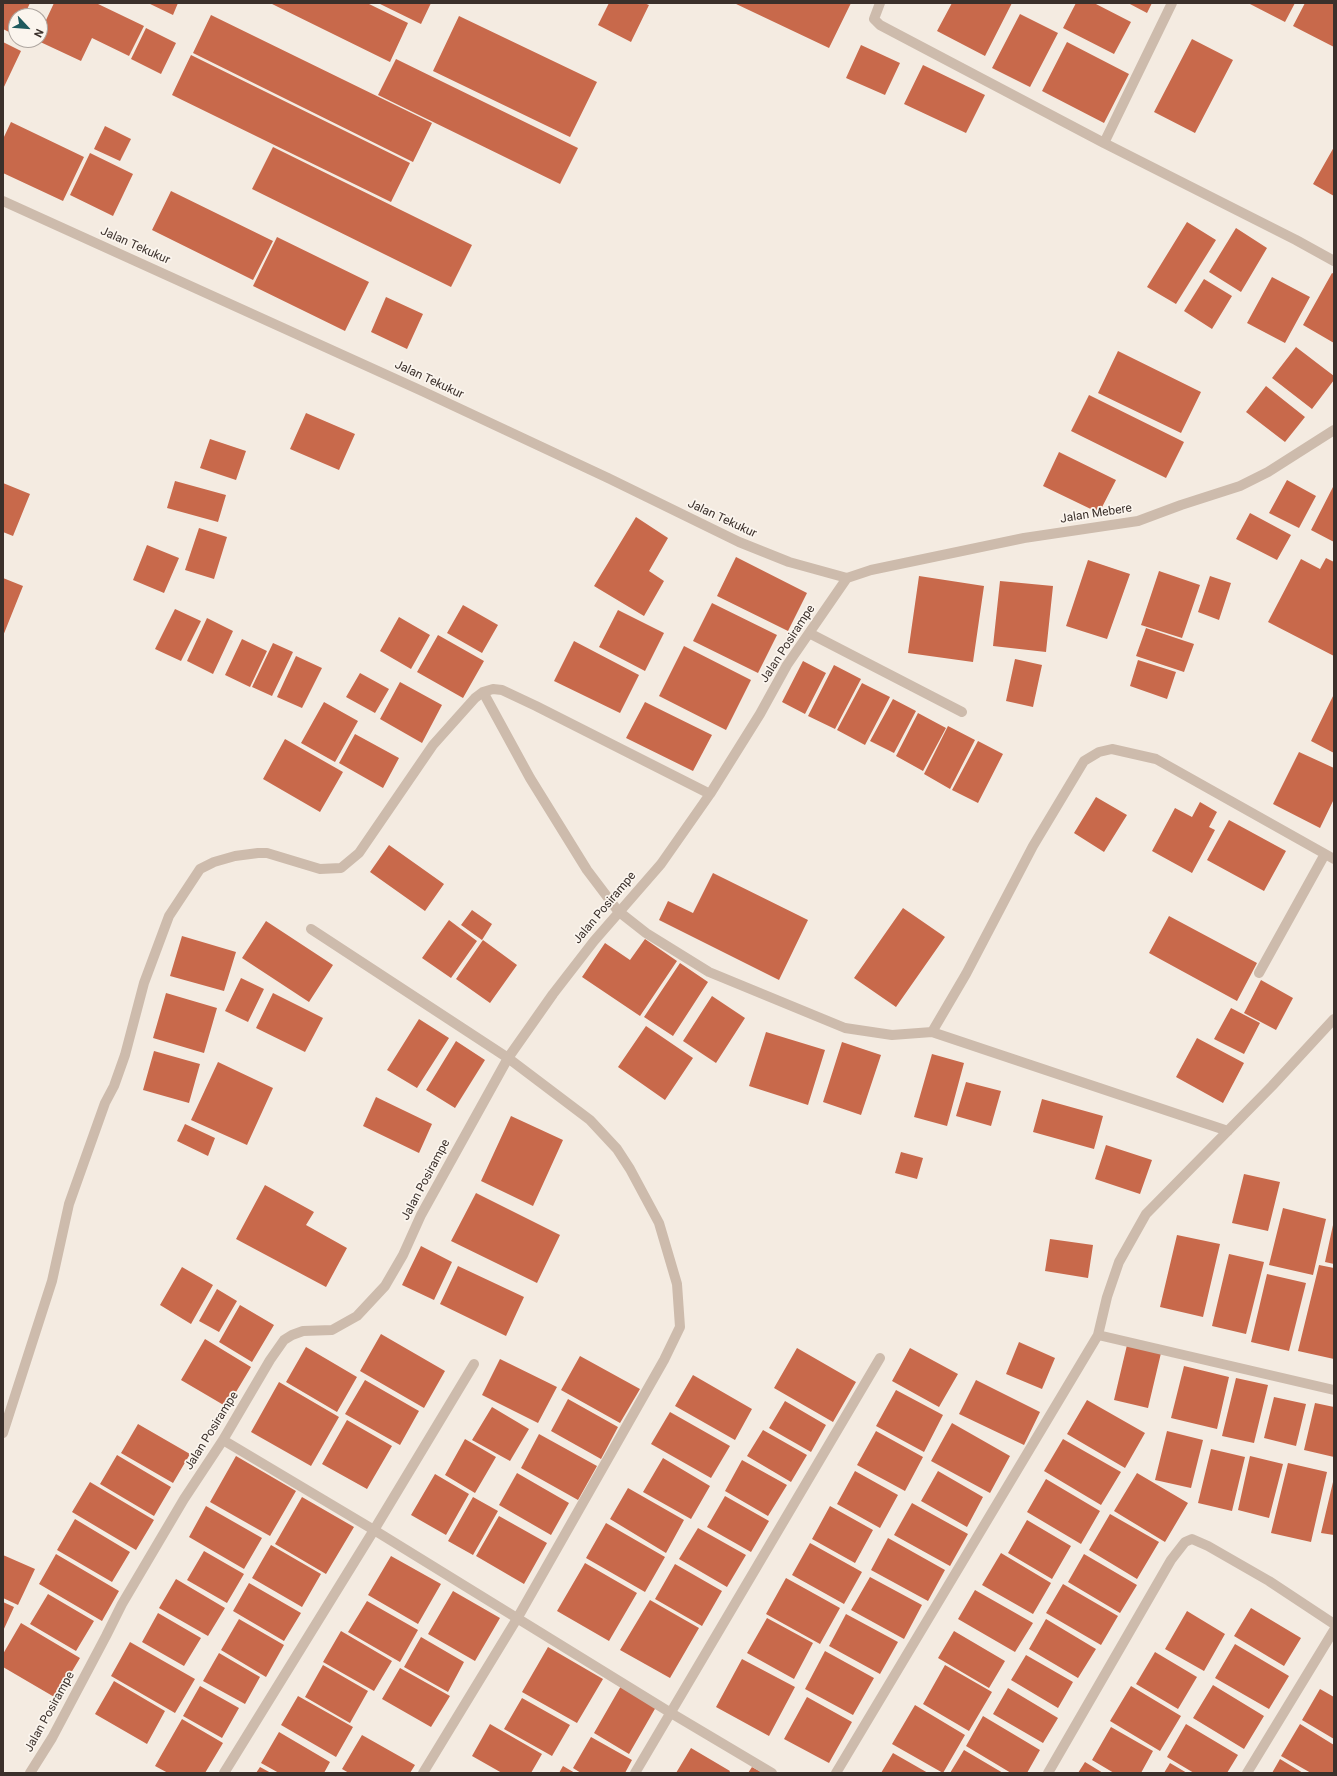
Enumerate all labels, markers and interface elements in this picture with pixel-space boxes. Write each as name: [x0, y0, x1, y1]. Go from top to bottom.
north arrow: [8, 8, 48, 48]
text: N: [31, 27, 46, 39]
street label: Jalan Tekukur: [98, 224, 172, 268]
street label: Jalan Tekukur: [392, 358, 466, 402]
street label: Jalan Tekukur: [685, 497, 759, 541]
street label: Jalan Mebere: [1059, 501, 1133, 527]
street label: Jalan Posirampe: [758, 602, 818, 686]
street label: Jalan Posirampe: [571, 869, 639, 947]
street label: Jalan Posirampe: [399, 1137, 453, 1223]
street label: Jalan Posirampe: [182, 1389, 242, 1473]
street label: Jalan Posirampe: [22, 1669, 78, 1755]

